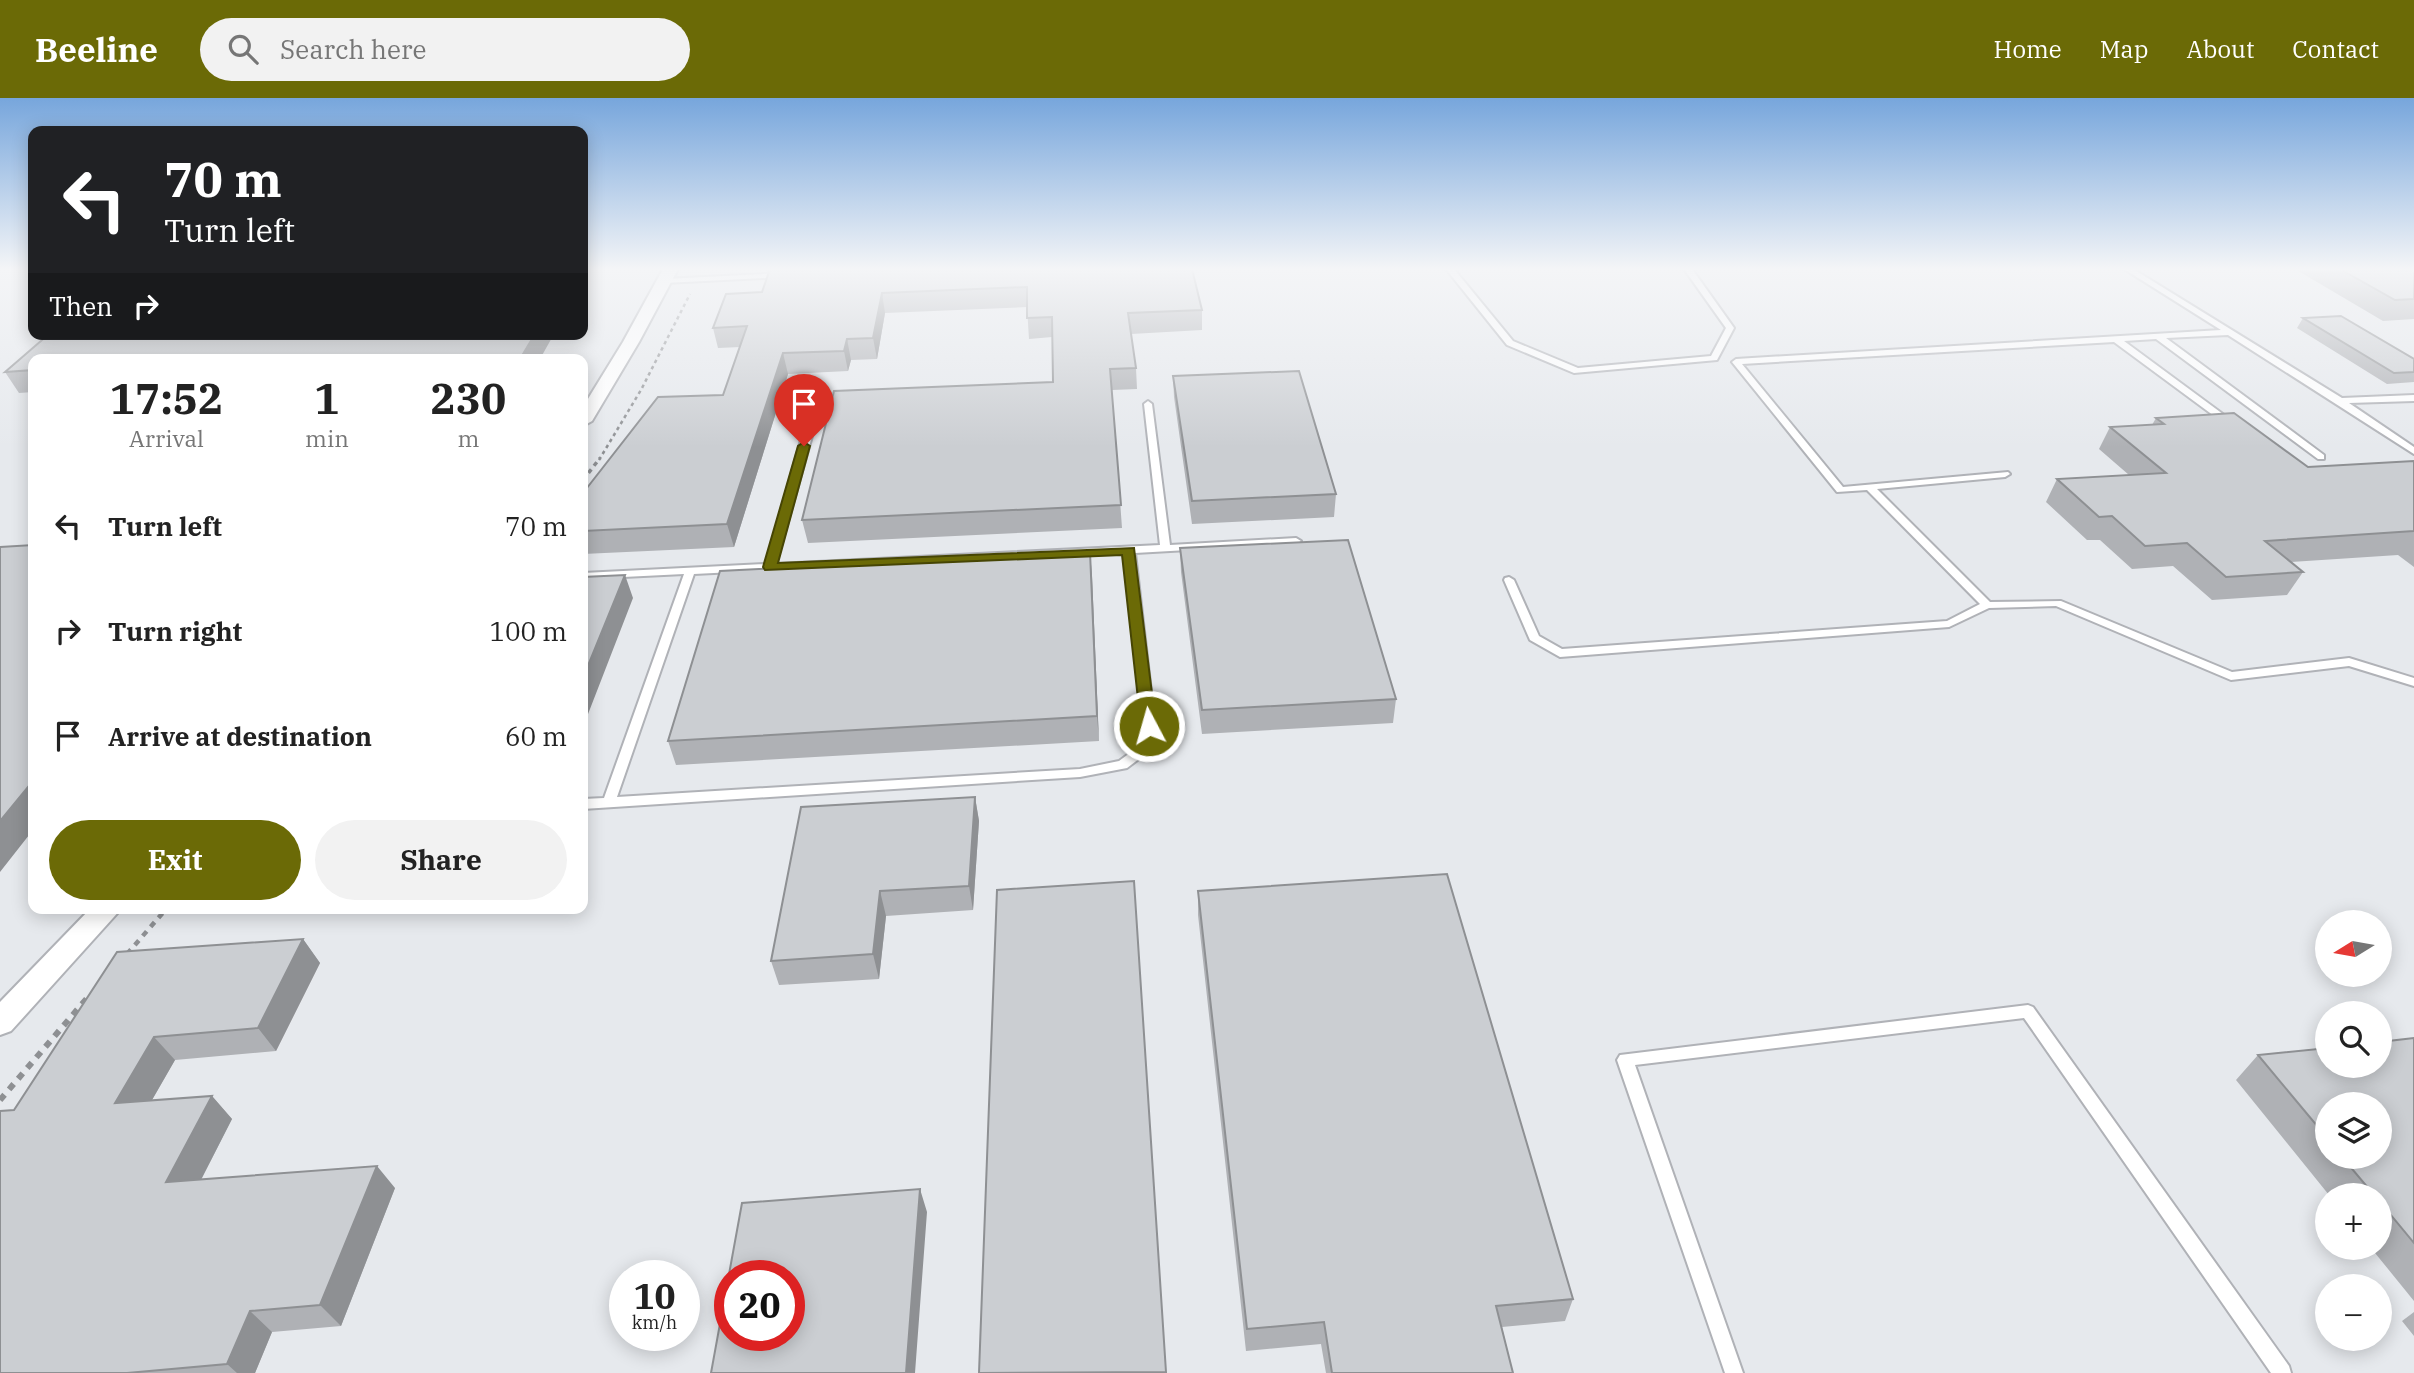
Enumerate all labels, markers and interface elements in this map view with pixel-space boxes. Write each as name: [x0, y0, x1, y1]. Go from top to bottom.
search box: [200, 18, 690, 81]
text: Beeline: [35, 28, 158, 71]
icon: search: [224, 30, 262, 68]
text: Search here: [280, 32, 426, 66]
text: Home: [1994, 33, 2062, 65]
text: Map: [2100, 33, 2148, 65]
text: About: [2186, 33, 2254, 65]
text: Contact: [2292, 33, 2379, 65]
text: 70 m: [164, 147, 282, 210]
icon: left: [49, 154, 140, 245]
text: Turn left: [164, 209, 295, 251]
icon: right: [127, 287, 165, 325]
text: Then: [49, 289, 113, 323]
text: 17:52: [110, 371, 223, 426]
text: 1: [314, 371, 340, 426]
text: 230: [431, 371, 506, 426]
pin: [774, 374, 834, 446]
icon: arrive: [785, 385, 823, 423]
text: Arrival: [129, 423, 204, 453]
text: min: [305, 423, 349, 453]
text: m: [457, 423, 479, 453]
icon: left: [49, 507, 87, 545]
text: Turn left: [108, 509, 222, 543]
text: 70 m: [505, 509, 567, 543]
icon: right: [49, 612, 87, 650]
text: Turn right: [108, 614, 242, 648]
text: 100 m: [489, 614, 567, 648]
position arrow: [1112, 689, 1186, 763]
icon: arrive: [49, 717, 87, 755]
text: Arrive at destination: [108, 719, 372, 753]
text: 60 m: [505, 719, 567, 753]
button: Exit: [49, 820, 301, 900]
button: Share: [315, 820, 567, 900]
north arrow: [2315, 910, 2392, 987]
map controls: [2315, 910, 2392, 1351]
button: search: [2315, 1001, 2392, 1078]
button: layers: [2315, 1092, 2392, 1169]
button: +: [2315, 1183, 2392, 1260]
speed limit sign: 20: [714, 1260, 805, 1351]
text: 10: [633, 1273, 676, 1319]
button: −: [2315, 1274, 2392, 1351]
text: km/h: [632, 1311, 677, 1334]

